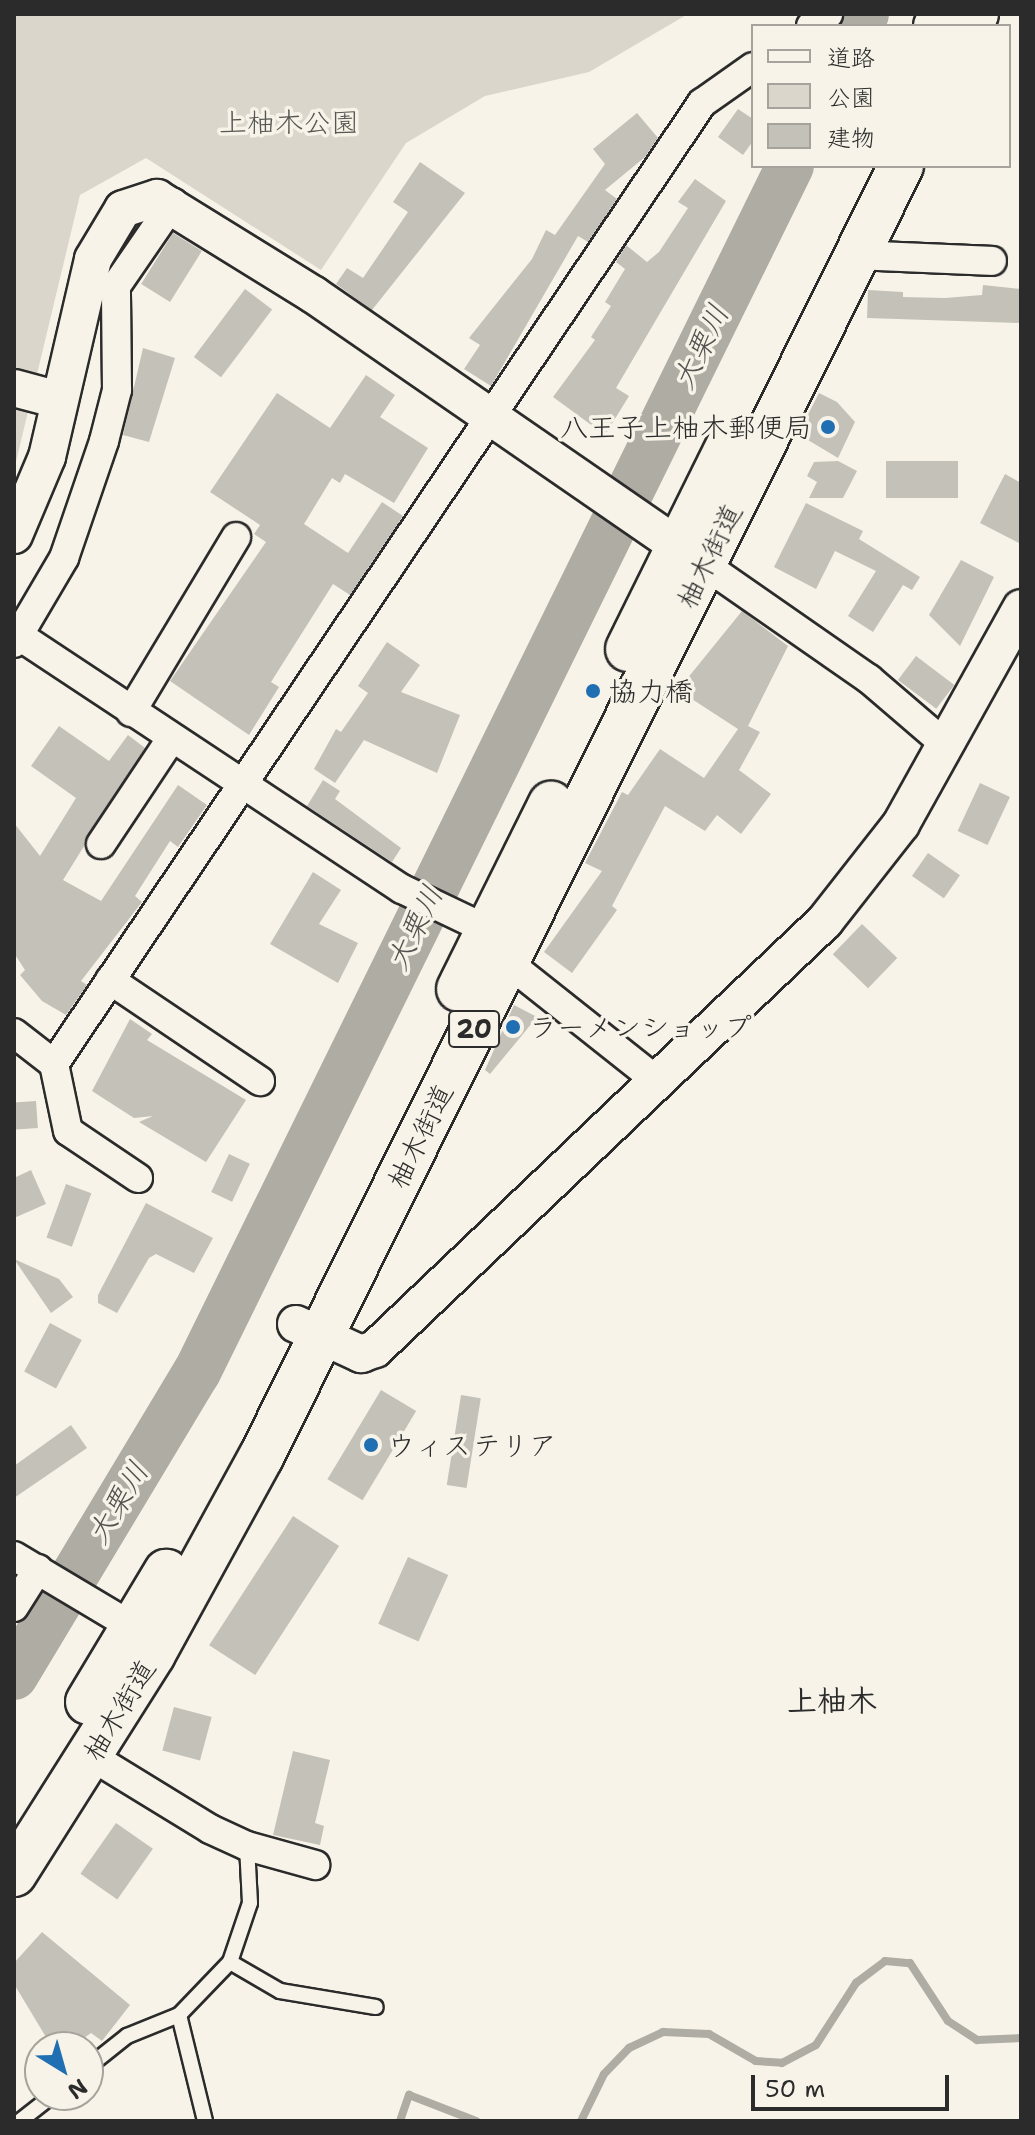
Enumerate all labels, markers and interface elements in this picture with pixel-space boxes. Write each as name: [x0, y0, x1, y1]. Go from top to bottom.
legend: [751, 24, 1011, 168]
text: 道路: [827, 42, 875, 74]
text: 公園: [827, 82, 875, 114]
park label: 上柚木公園: [219, 105, 359, 139]
text: 建物: [827, 122, 875, 154]
water label: 大栗川: [665, 299, 737, 395]
place label: 八王子上柚木郵便局: [560, 410, 812, 444]
marker: 八王子上柚木郵便局: [819, 418, 837, 436]
street label: 柚木街道: [669, 498, 749, 614]
place label: 協力橋: [609, 674, 693, 708]
marker: 協力橋: [584, 682, 602, 700]
water label: 大栗川: [379, 880, 451, 976]
road number: 20: [448, 1007, 500, 1051]
place label: ラーメンショップ: [529, 1010, 753, 1044]
marker: ラーメンショップ: [504, 1018, 522, 1036]
street label: 柚木街道: [380, 1078, 460, 1194]
place label: ウィステリア: [387, 1428, 555, 1462]
marker: ウィステリア: [362, 1436, 380, 1454]
water label: 大栗川: [79, 1455, 157, 1551]
street label: 柚木街道: [76, 1653, 162, 1767]
district label: 上柚木: [787, 1683, 877, 1719]
north arrow: [24, 2031, 104, 2111]
scale bar: [755, 2059, 953, 2109]
text: N: [62, 2072, 93, 2106]
text: 50 m: [765, 2073, 825, 2105]

